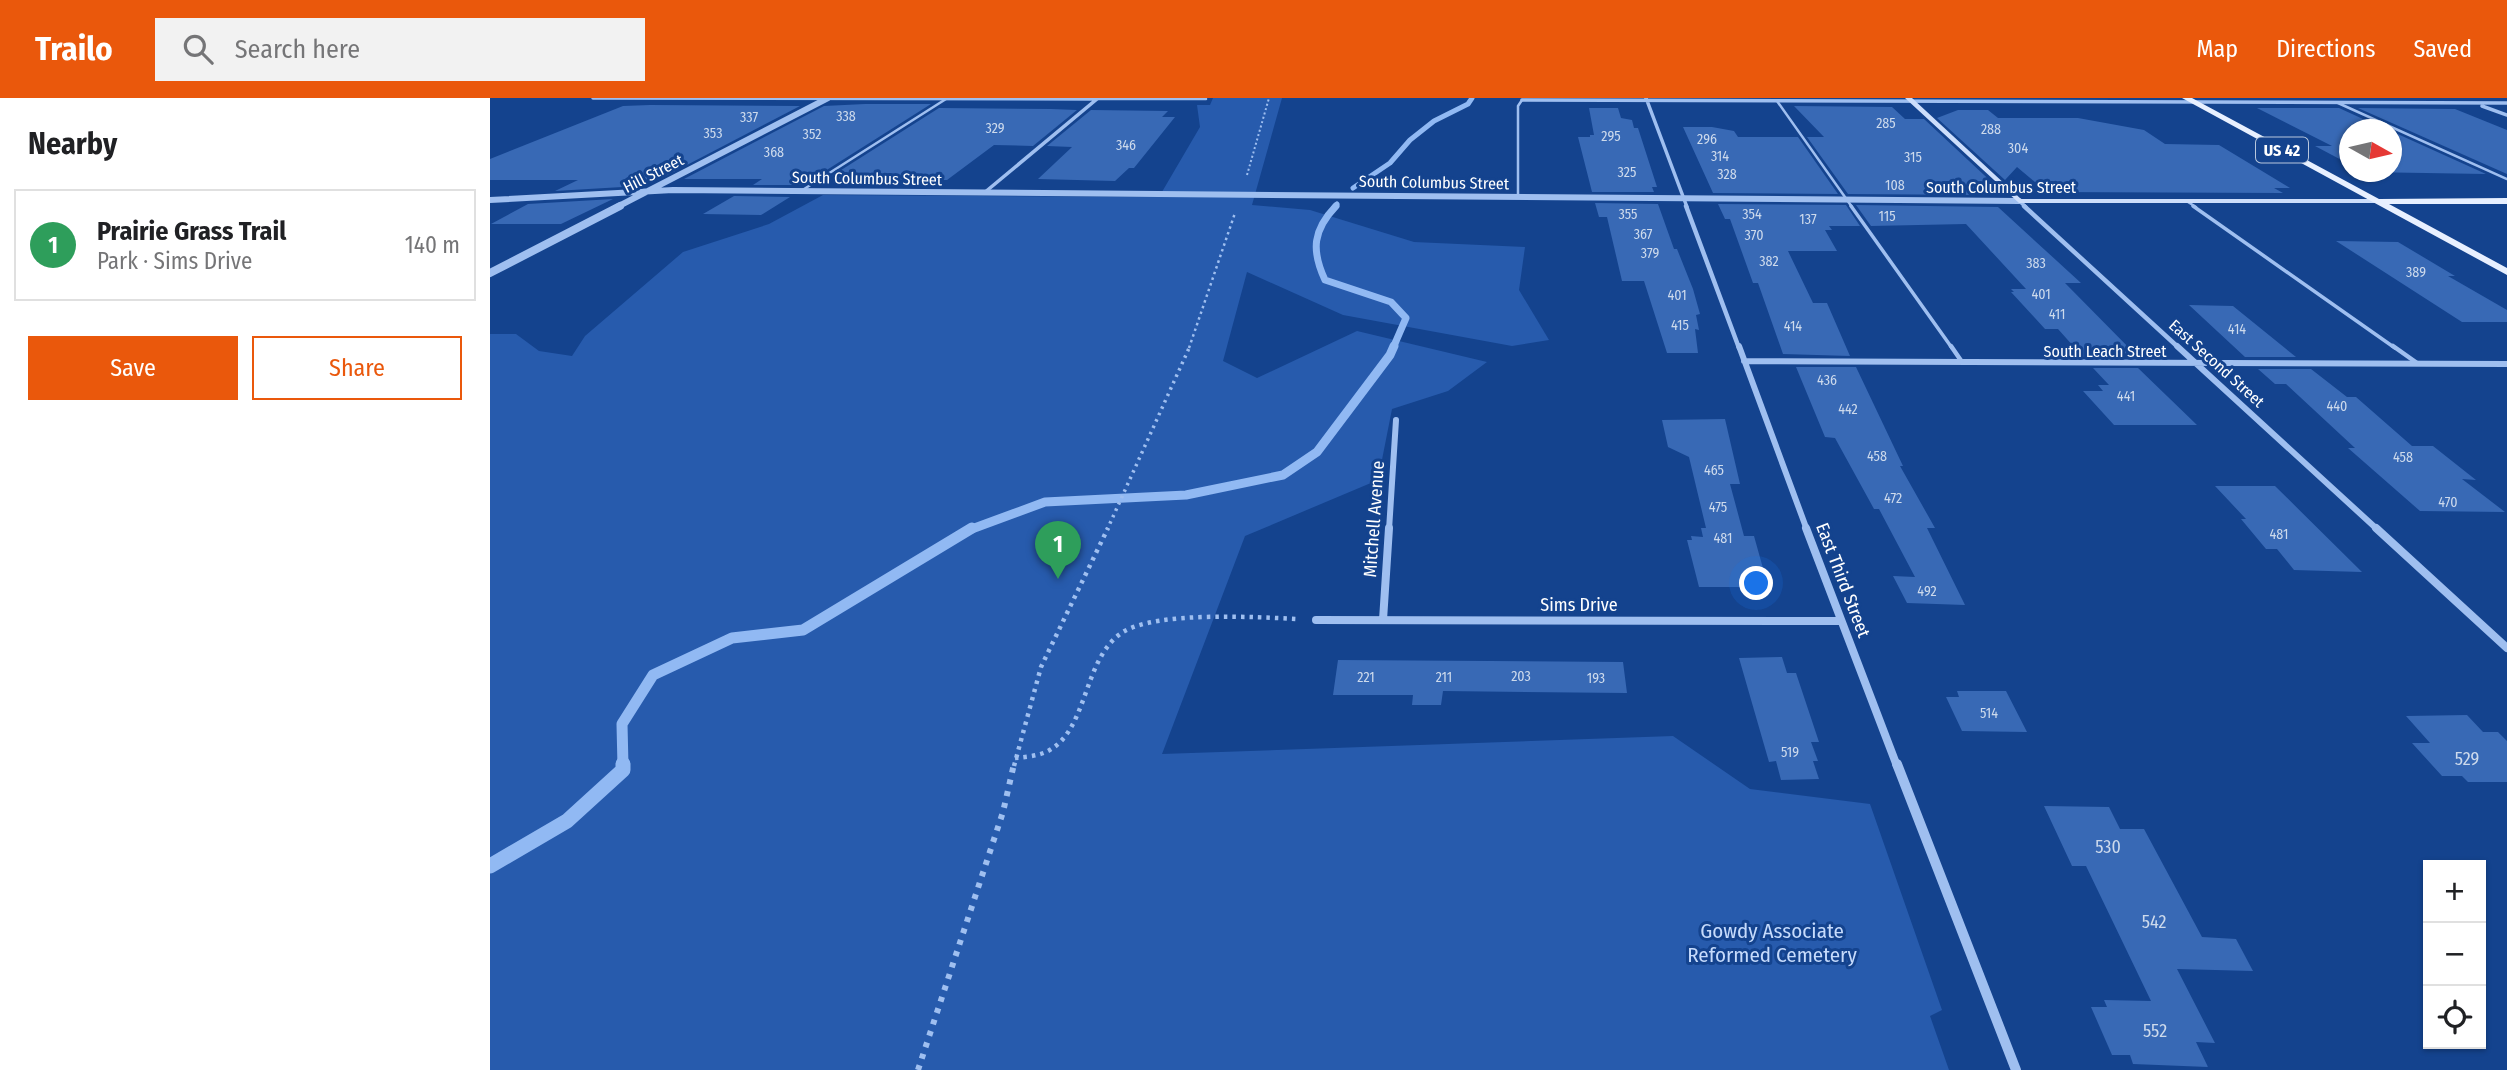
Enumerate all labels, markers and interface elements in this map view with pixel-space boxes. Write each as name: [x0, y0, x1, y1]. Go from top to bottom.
search box: [155, 18, 645, 81]
text: Trailo: [35, 29, 113, 69]
icon: search: [179, 30, 217, 68]
text: Search here: [235, 34, 360, 65]
text: Map: [2197, 35, 2238, 63]
text: Directions: [2276, 35, 2375, 63]
text: Saved: [2413, 35, 2472, 63]
house number: 338: [836, 108, 856, 125]
house number: 337: [740, 109, 758, 126]
house number: 285: [1876, 115, 1896, 132]
north arrow: [2339, 119, 2402, 182]
house number: 329: [985, 120, 1005, 137]
house number: 288: [1981, 121, 2001, 138]
house number: 353: [704, 125, 722, 142]
text: Nearby: [28, 126, 117, 162]
house number: 352: [803, 126, 821, 143]
house number: 295: [1601, 128, 1621, 145]
house number: 296: [1697, 131, 1717, 148]
house number: 346: [1116, 137, 1136, 154]
road number: US 42: [2256, 138, 2308, 162]
house number: 304: [2008, 140, 2028, 157]
house number: 368: [764, 144, 784, 161]
house number: 314: [1711, 148, 1729, 165]
house number: 315: [1904, 149, 1922, 166]
street label: Hill Street: [620, 150, 687, 197]
house number: 325: [1618, 164, 1636, 181]
house number: 328: [1717, 166, 1737, 183]
street label: South Columbus Street: [792, 168, 943, 189]
street label: South Columbus Street: [1359, 172, 1510, 193]
house number: 108: [1885, 177, 1905, 194]
street label: South Columbus Street: [1926, 178, 2077, 197]
house number: 355: [1618, 206, 1638, 223]
house number: 354: [1742, 206, 1762, 223]
house number: 115: [1878, 208, 1896, 225]
house number: 137: [1799, 211, 1817, 228]
text: Prairie Grass Trail: [97, 216, 286, 247]
house number: 367: [1634, 226, 1653, 243]
house number: 370: [1744, 227, 1764, 244]
text: 1: [48, 231, 58, 259]
text: 140 m: [405, 231, 460, 259]
house number: 379: [1641, 245, 1659, 262]
text: Park · Sims Drive: [97, 247, 252, 275]
house number: 382: [1759, 253, 1779, 270]
house number: 383: [2026, 255, 2046, 272]
house number: 389: [2406, 264, 2426, 281]
house number: 401: [2031, 286, 2051, 303]
house number: 401: [1667, 287, 1687, 304]
house number: 411: [2049, 306, 2065, 323]
street label: East Second Street: [2165, 316, 2269, 412]
house number: 415: [1671, 317, 1689, 334]
house number: 414: [1784, 318, 1802, 335]
house number: 414: [2228, 321, 2246, 338]
button: Save: [28, 336, 238, 400]
button: Share: [252, 336, 462, 400]
street label: South Leach Street: [2044, 342, 2167, 361]
house number: 436: [1817, 372, 1837, 389]
house number: 441: [2117, 388, 2135, 405]
house number: 440: [2327, 398, 2347, 415]
house number: 442: [1838, 401, 1858, 418]
house number: 458: [1867, 448, 1887, 465]
house number: 458: [2393, 449, 2413, 466]
street label: Mitchell Avenue: [1359, 460, 1389, 578]
house number: 465: [1704, 462, 1724, 479]
house number: 472: [1884, 490, 1902, 507]
house number: 470: [2438, 494, 2458, 511]
house number: 475: [1709, 499, 1727, 516]
street label: East Third Street: [1811, 520, 1875, 641]
pin: 1: [1035, 521, 1081, 579]
house number: 481: [2270, 526, 2288, 543]
house number: 481: [1714, 530, 1732, 547]
your location: [1739, 566, 1773, 600]
house number: 492: [1917, 583, 1937, 600]
street label: Sims Drive: [1540, 594, 1618, 616]
house number: 203: [1511, 668, 1531, 685]
house number: 221: [1357, 669, 1375, 686]
house number: 211: [1436, 669, 1452, 686]
house number: 193: [1587, 670, 1605, 687]
house number: 514: [1980, 705, 1998, 722]
house number: 519: [1781, 744, 1799, 761]
house number: 529: [2455, 748, 2479, 770]
house number: 530: [2095, 836, 2121, 858]
map controls: [2423, 860, 2486, 1049]
button: +: [2423, 860, 2486, 923]
house number: 542: [2142, 911, 2166, 933]
park label: Gowdy Associate Reformed Cemetery: [1687, 918, 1857, 968]
button: −: [2423, 923, 2486, 986]
button: locate: [2423, 986, 2486, 1049]
house number: 552: [2143, 1020, 2167, 1042]

